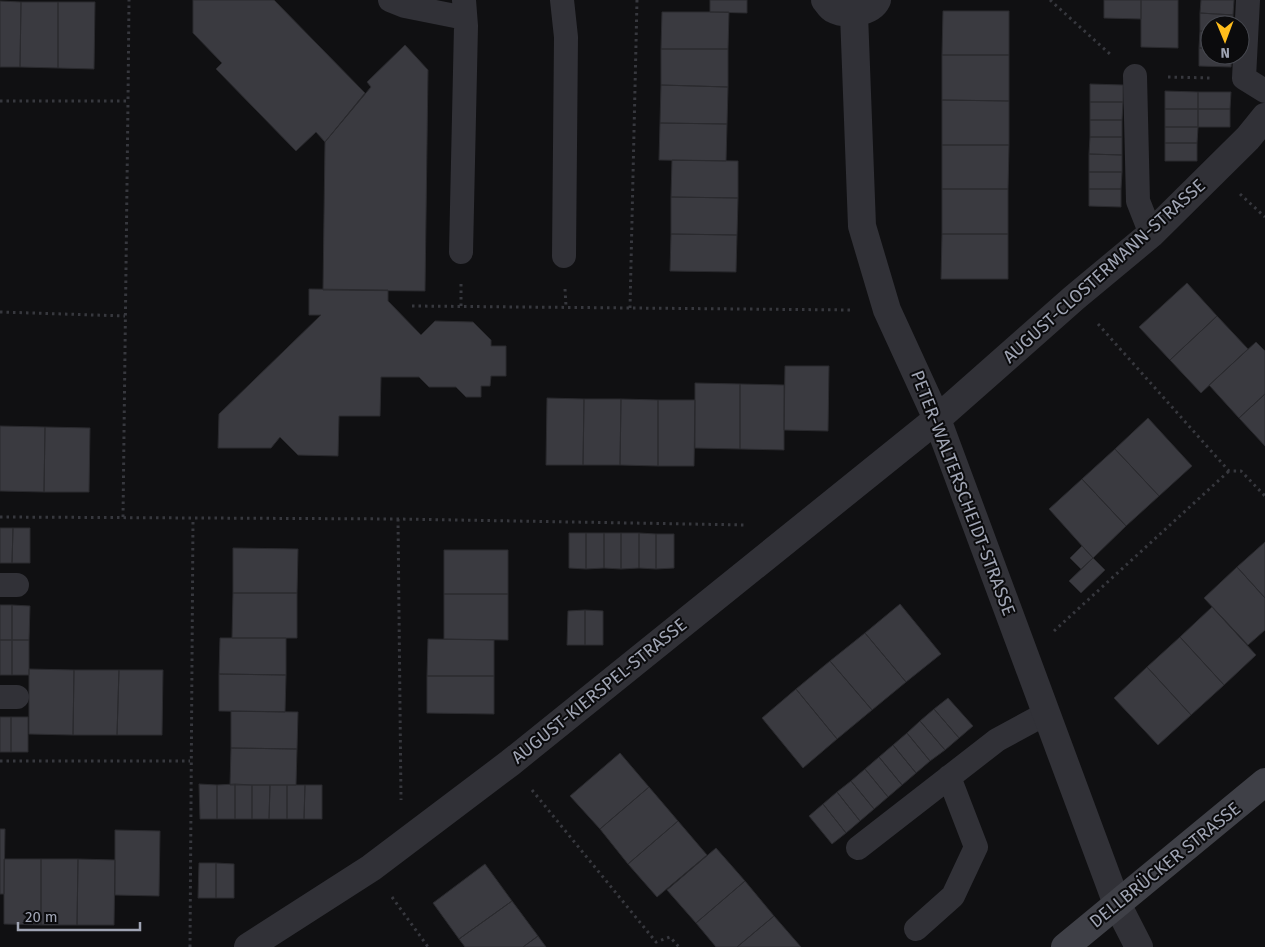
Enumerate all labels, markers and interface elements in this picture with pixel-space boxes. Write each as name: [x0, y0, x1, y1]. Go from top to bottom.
north arrow: [1200, 15, 1250, 65]
text: N: [1220, 44, 1230, 61]
street label: AUGUST-CLOSTERMANN-STRASSE: [998, 174, 1210, 368]
street label: PETER-WALTERSCHEIDT-STRASSE: [906, 367, 1020, 619]
street label: AUGUST-KIERSPEL-STRASSE: [507, 613, 691, 769]
street label: DELLBRÜCKER STRASSE: [1085, 797, 1245, 933]
scale bar: [18, 900, 140, 932]
text: 20 m: [25, 908, 58, 926]

